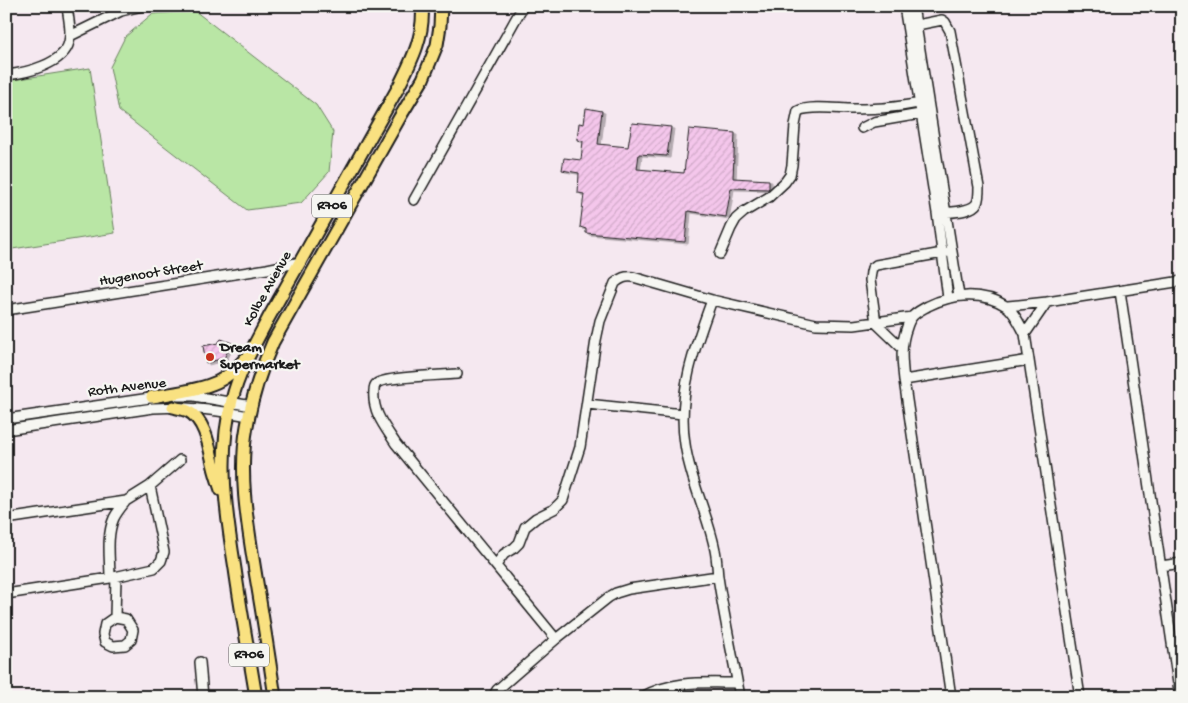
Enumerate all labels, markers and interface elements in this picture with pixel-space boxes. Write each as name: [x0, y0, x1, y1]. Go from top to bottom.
road number: R706: [312, 195, 352, 218]
street label: Kolbe Avenue: [240, 248, 296, 330]
street label: Hugenoot Street: [98, 257, 206, 291]
place label: Dream Supermarket: [218, 339, 301, 374]
marker: Dream Supermarket: [204, 351, 216, 363]
street label: Roth Avenue: [87, 374, 167, 402]
road number: R706: [229, 644, 269, 666]

